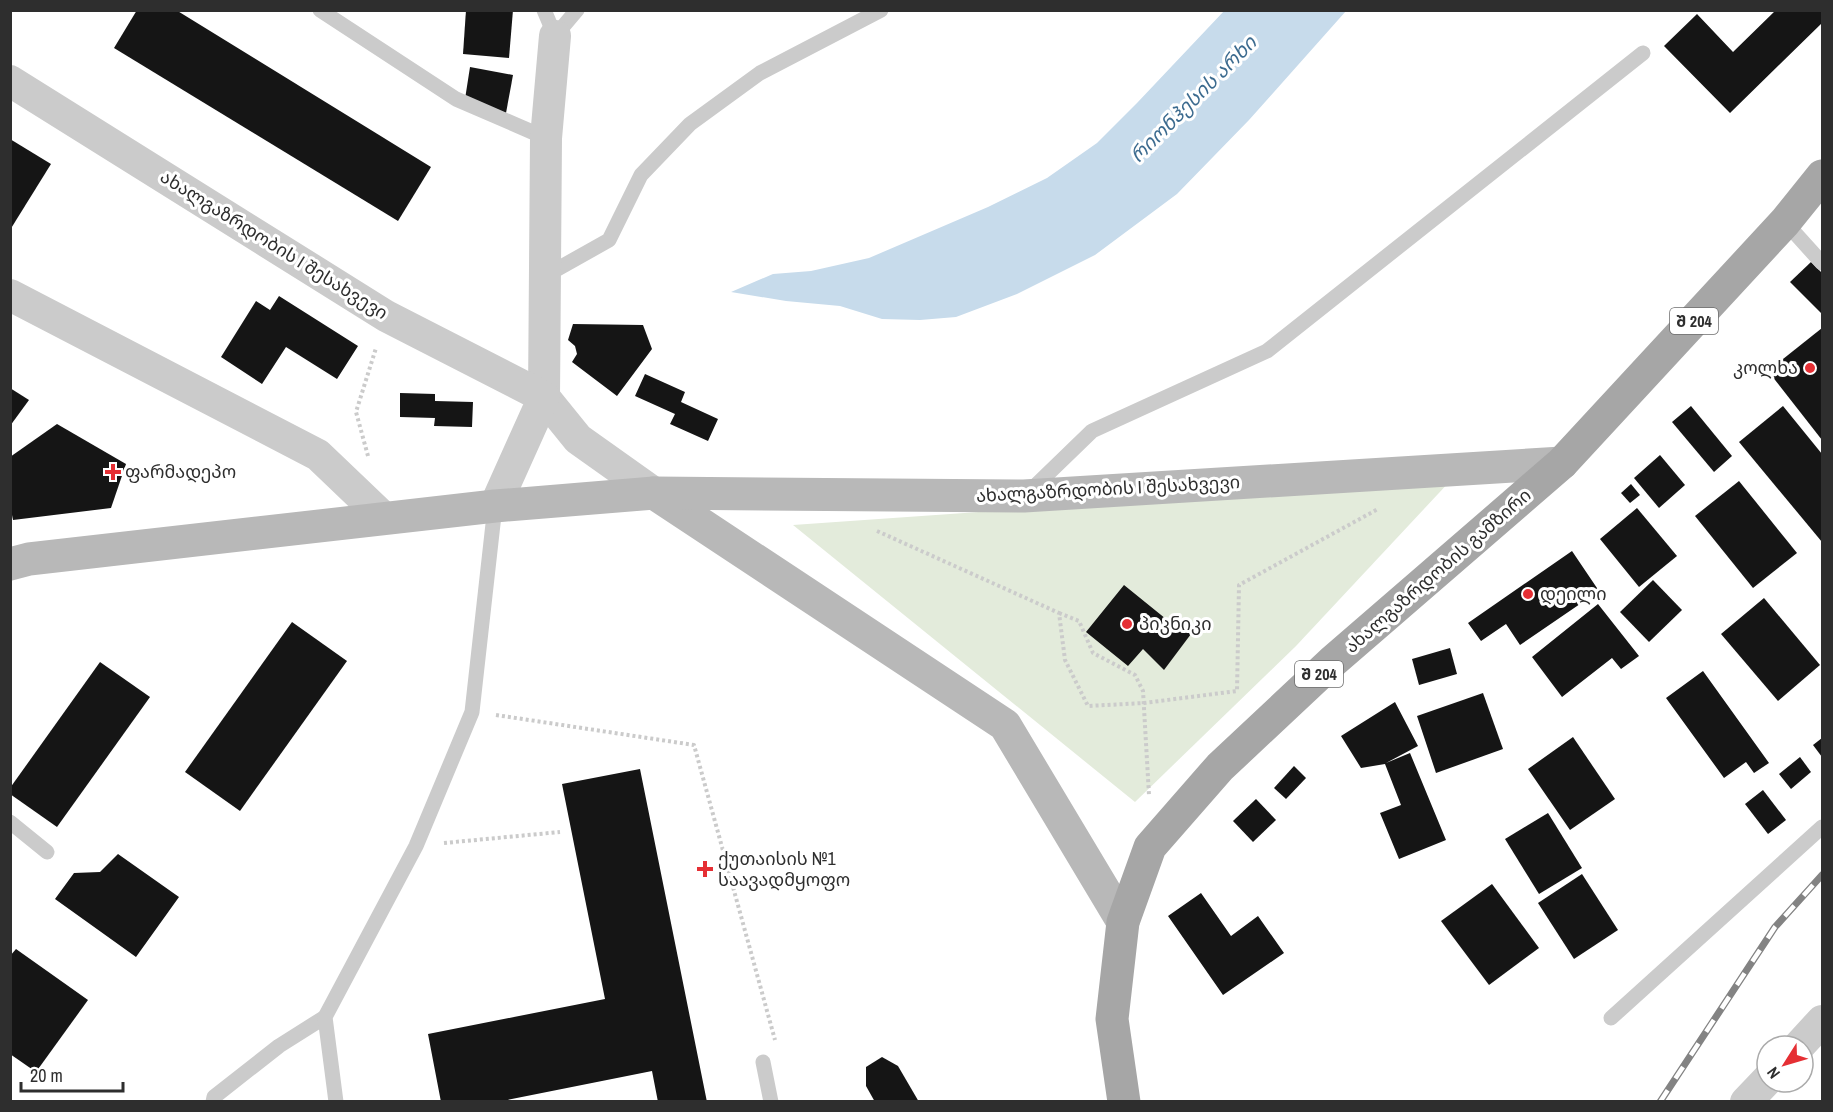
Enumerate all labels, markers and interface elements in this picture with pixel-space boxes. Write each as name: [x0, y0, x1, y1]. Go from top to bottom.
water label: რიონჰესის არხი: [1123, 28, 1263, 168]
street label: ახალგაზრდობის I შესახვევი: [156, 164, 393, 325]
road number: შ 204: [1670, 308, 1718, 334]
place label: კოლხა: [1733, 355, 1798, 380]
marker: კოლხა: [1803, 361, 1817, 375]
place label: ფარმადეპო: [125, 459, 236, 484]
marker: ფარმადეპო: [106, 465, 120, 479]
street label: ახალგაზრდობის I შესახვევი: [975, 469, 1241, 508]
street label: ახალგაზრდობის გამზირი: [1339, 483, 1536, 659]
place label: დეილი: [1540, 581, 1607, 606]
marker: დეილი: [1521, 587, 1535, 601]
place label: პიკნიკი: [1139, 611, 1212, 636]
marker: პიკნიკი: [1120, 617, 1134, 631]
road number: შ 204: [1295, 661, 1343, 687]
place label: ქუთაისის №1 საავადმყოფო: [718, 846, 850, 892]
marker: ქუთაისის №1 საავადმყოფო: [696, 860, 714, 878]
north arrow: [1755, 1034, 1815, 1094]
scale bar: [21, 1055, 123, 1093]
text: 20 m: [30, 1063, 63, 1088]
text: N: [1761, 1063, 1785, 1083]

